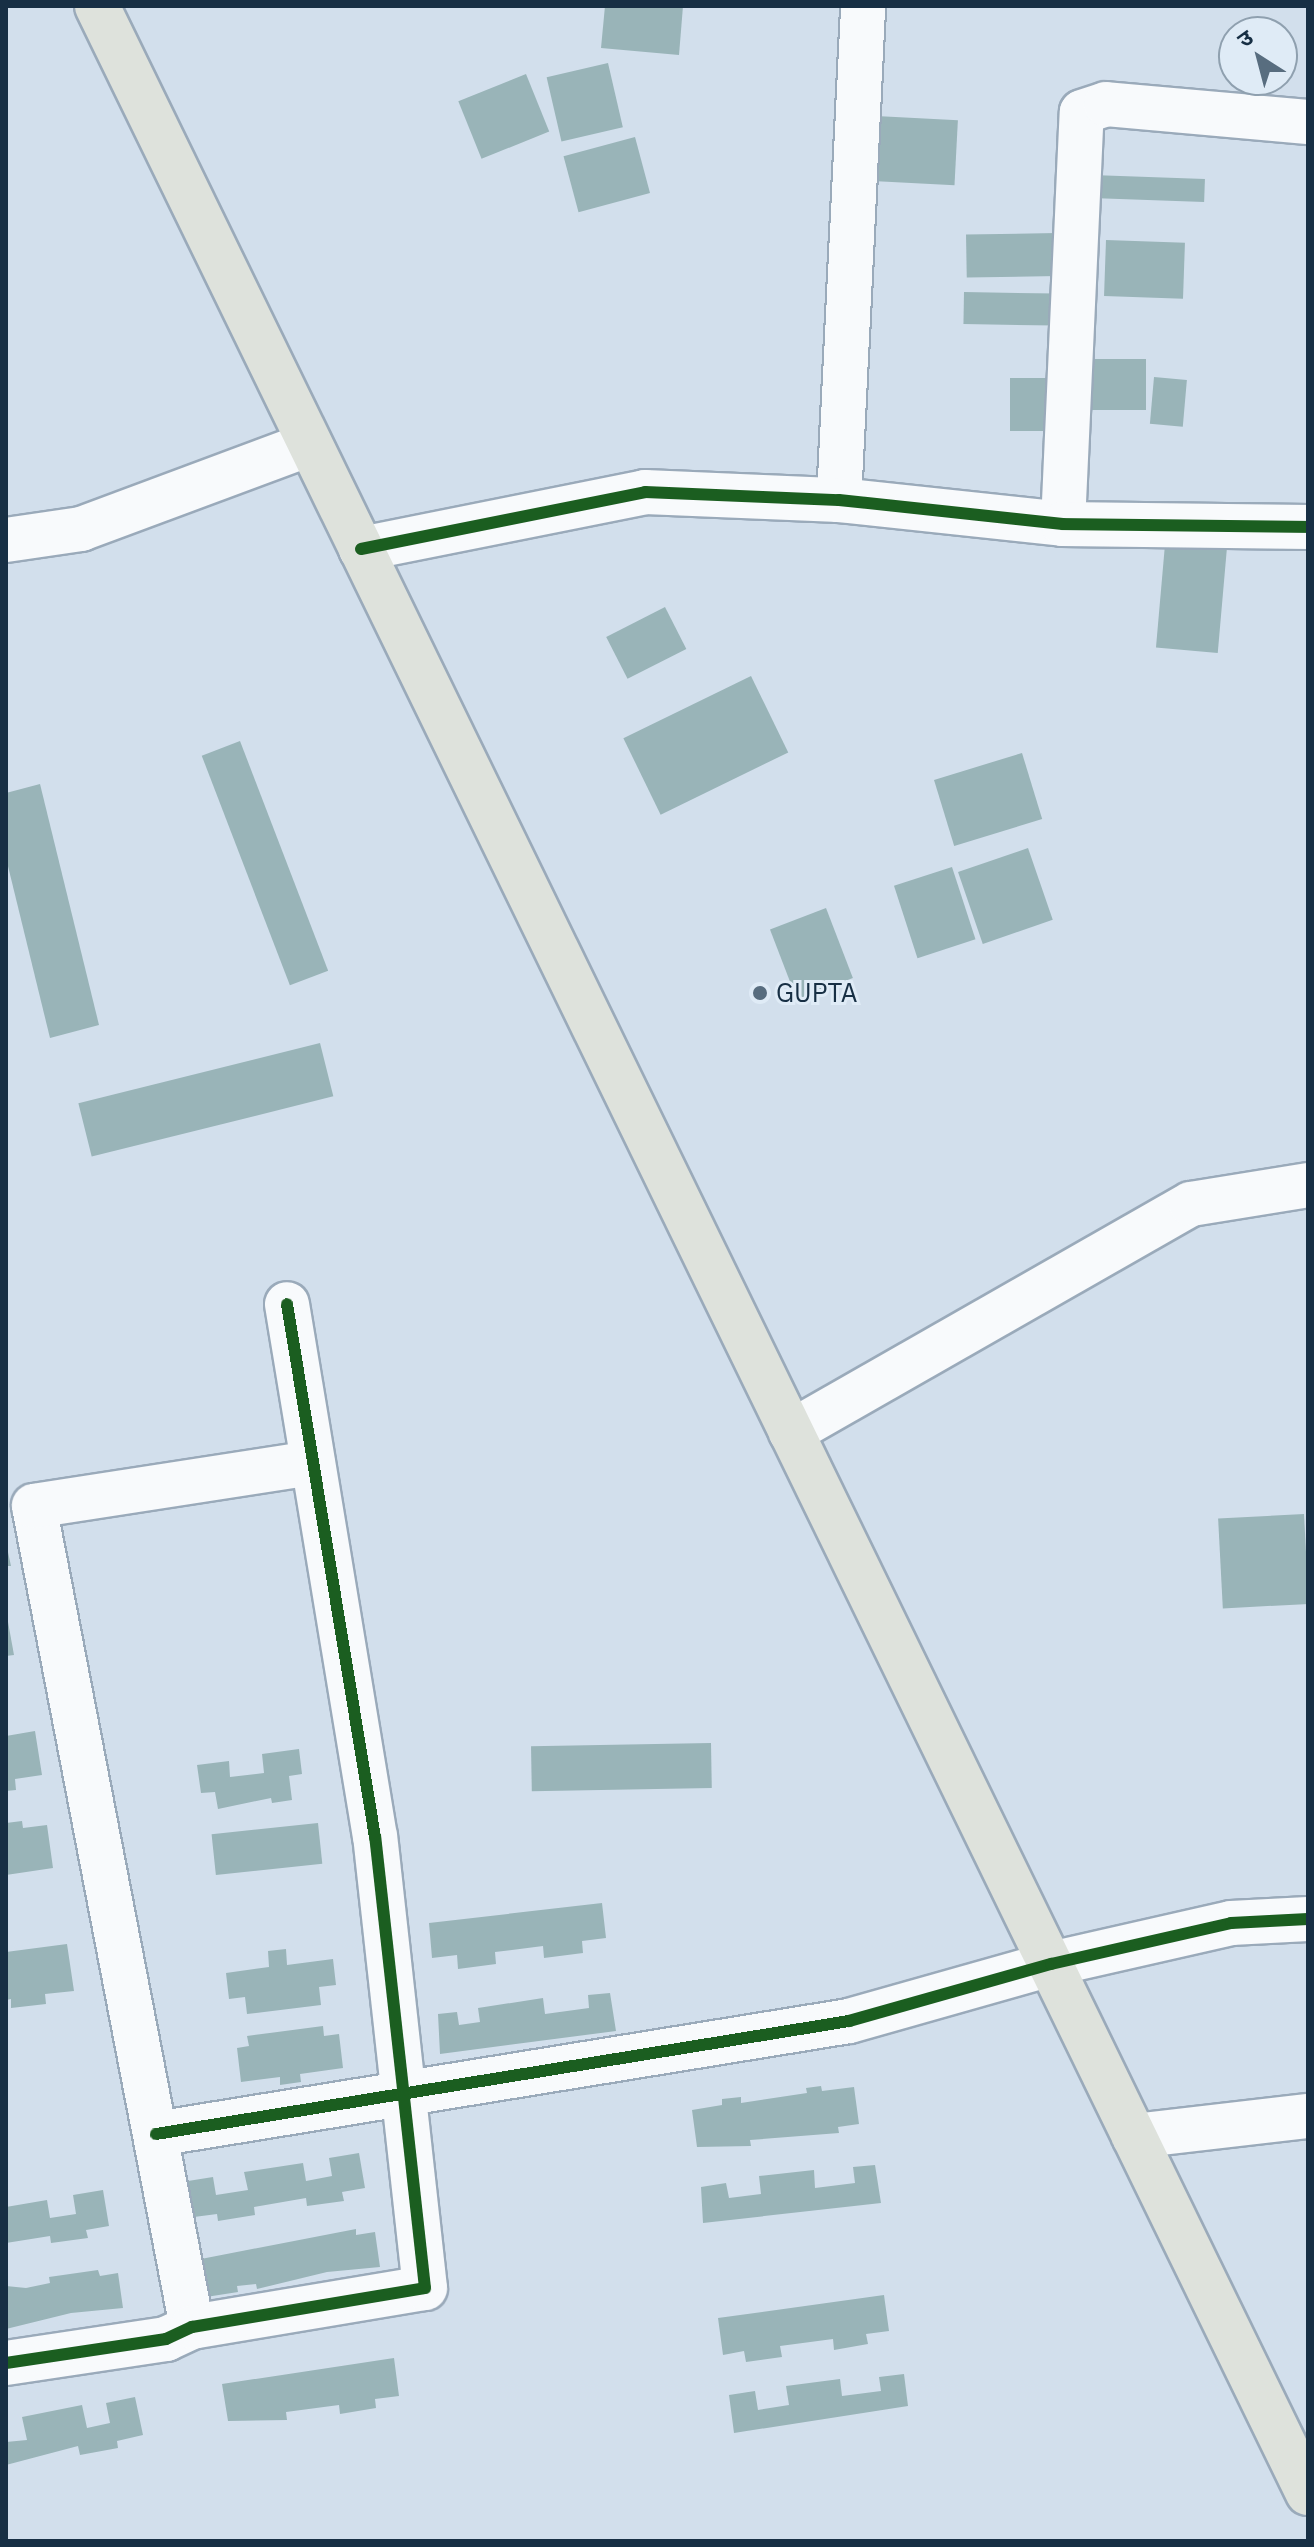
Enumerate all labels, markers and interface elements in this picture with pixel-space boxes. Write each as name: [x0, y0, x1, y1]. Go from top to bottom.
north arrow: [1218, 16, 1298, 96]
text: उ: [1231, 22, 1259, 53]
place label: GUPTA: [776, 977, 857, 1009]
marker: GUPTA: [751, 984, 769, 1002]

